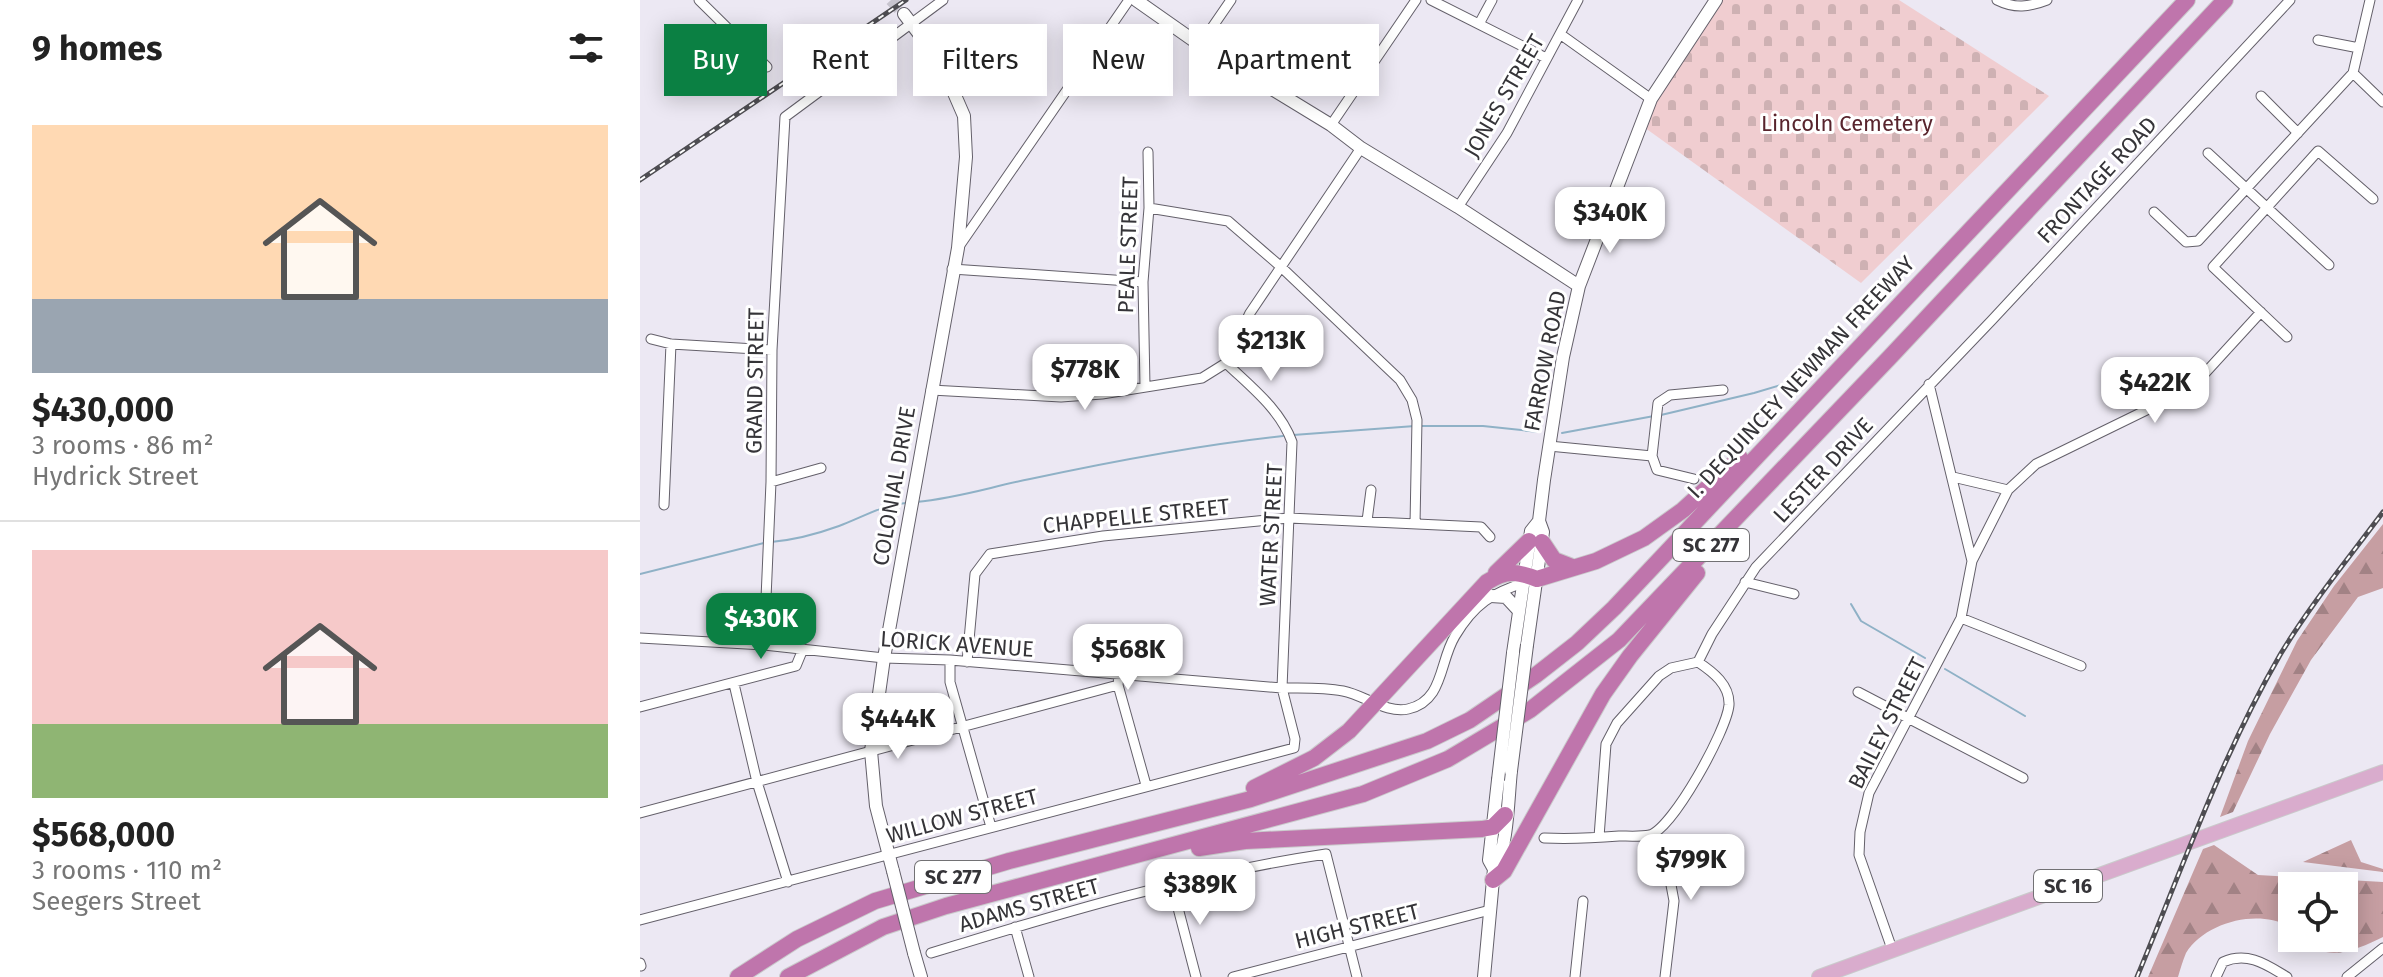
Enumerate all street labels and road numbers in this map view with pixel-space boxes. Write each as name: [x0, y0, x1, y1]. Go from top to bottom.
street label: JONES STREET: [1458, 29, 1550, 162]
street label: FRONTAGE ROAD: [2031, 111, 2163, 249]
street label: PEALE STREET: [1112, 176, 1144, 314]
street label: I. DEQUINCEY NEWMAN FREEWAY: [1682, 250, 1920, 504]
street label: FARROW ROAD: [1518, 288, 1572, 434]
street label: GRAND STREET: [740, 307, 770, 454]
street label: COLONIAL DRIVE: [867, 404, 921, 568]
street label: LESTER DRIVE: [1767, 412, 1879, 528]
street label: WATER STREET: [1254, 462, 1288, 607]
street label: CHAPPELLE STREET: [1041, 493, 1231, 539]
road number: SC 277: [1673, 529, 1749, 561]
street label: LORICK AVENUE: [879, 625, 1035, 663]
street label: BAILEY STREET: [1842, 652, 1932, 793]
street label: WILLOW STREET: [883, 783, 1041, 849]
road number: SC 277: [915, 861, 991, 893]
road number: SC 16: [2034, 870, 2102, 902]
street label: ADAMS STREET: [956, 872, 1103, 938]
street label: HIGH STREET: [1292, 897, 1423, 954]

